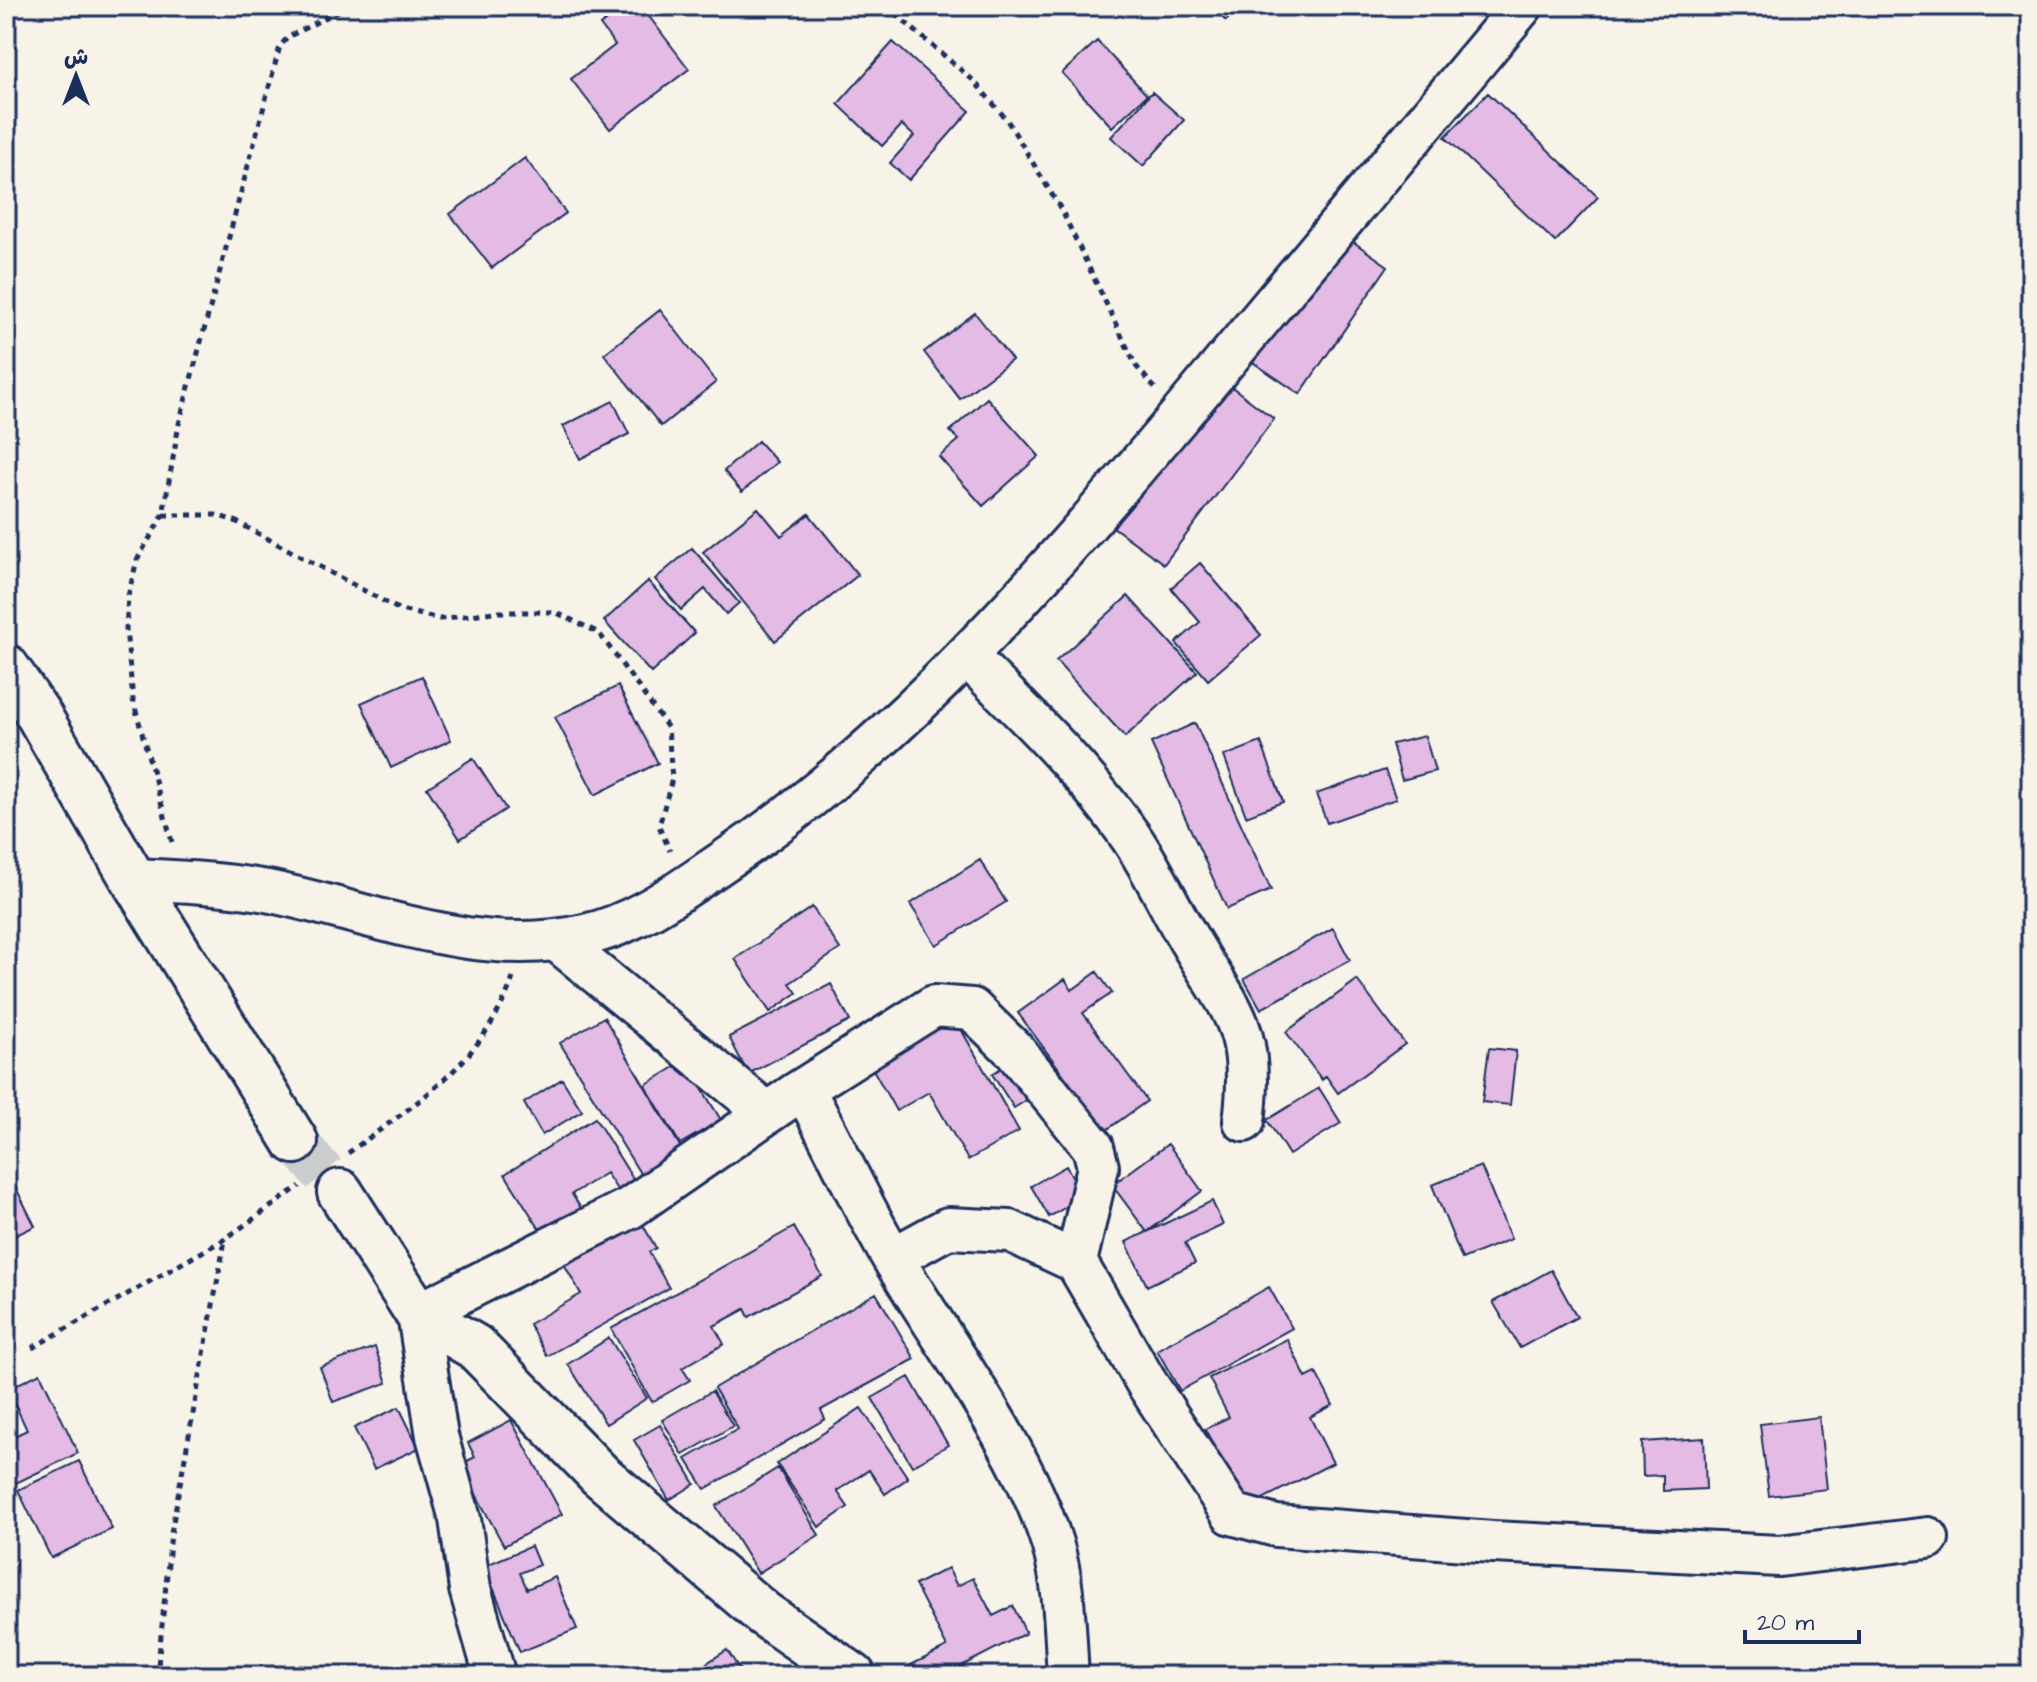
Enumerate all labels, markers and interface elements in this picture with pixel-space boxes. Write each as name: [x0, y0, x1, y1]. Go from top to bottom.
north arrow: [36, 36, 116, 116]
text: ش: [64, 42, 88, 73]
scale bar: [1745, 1594, 1859, 1644]
text: 20 m: [1757, 1606, 1814, 1640]

